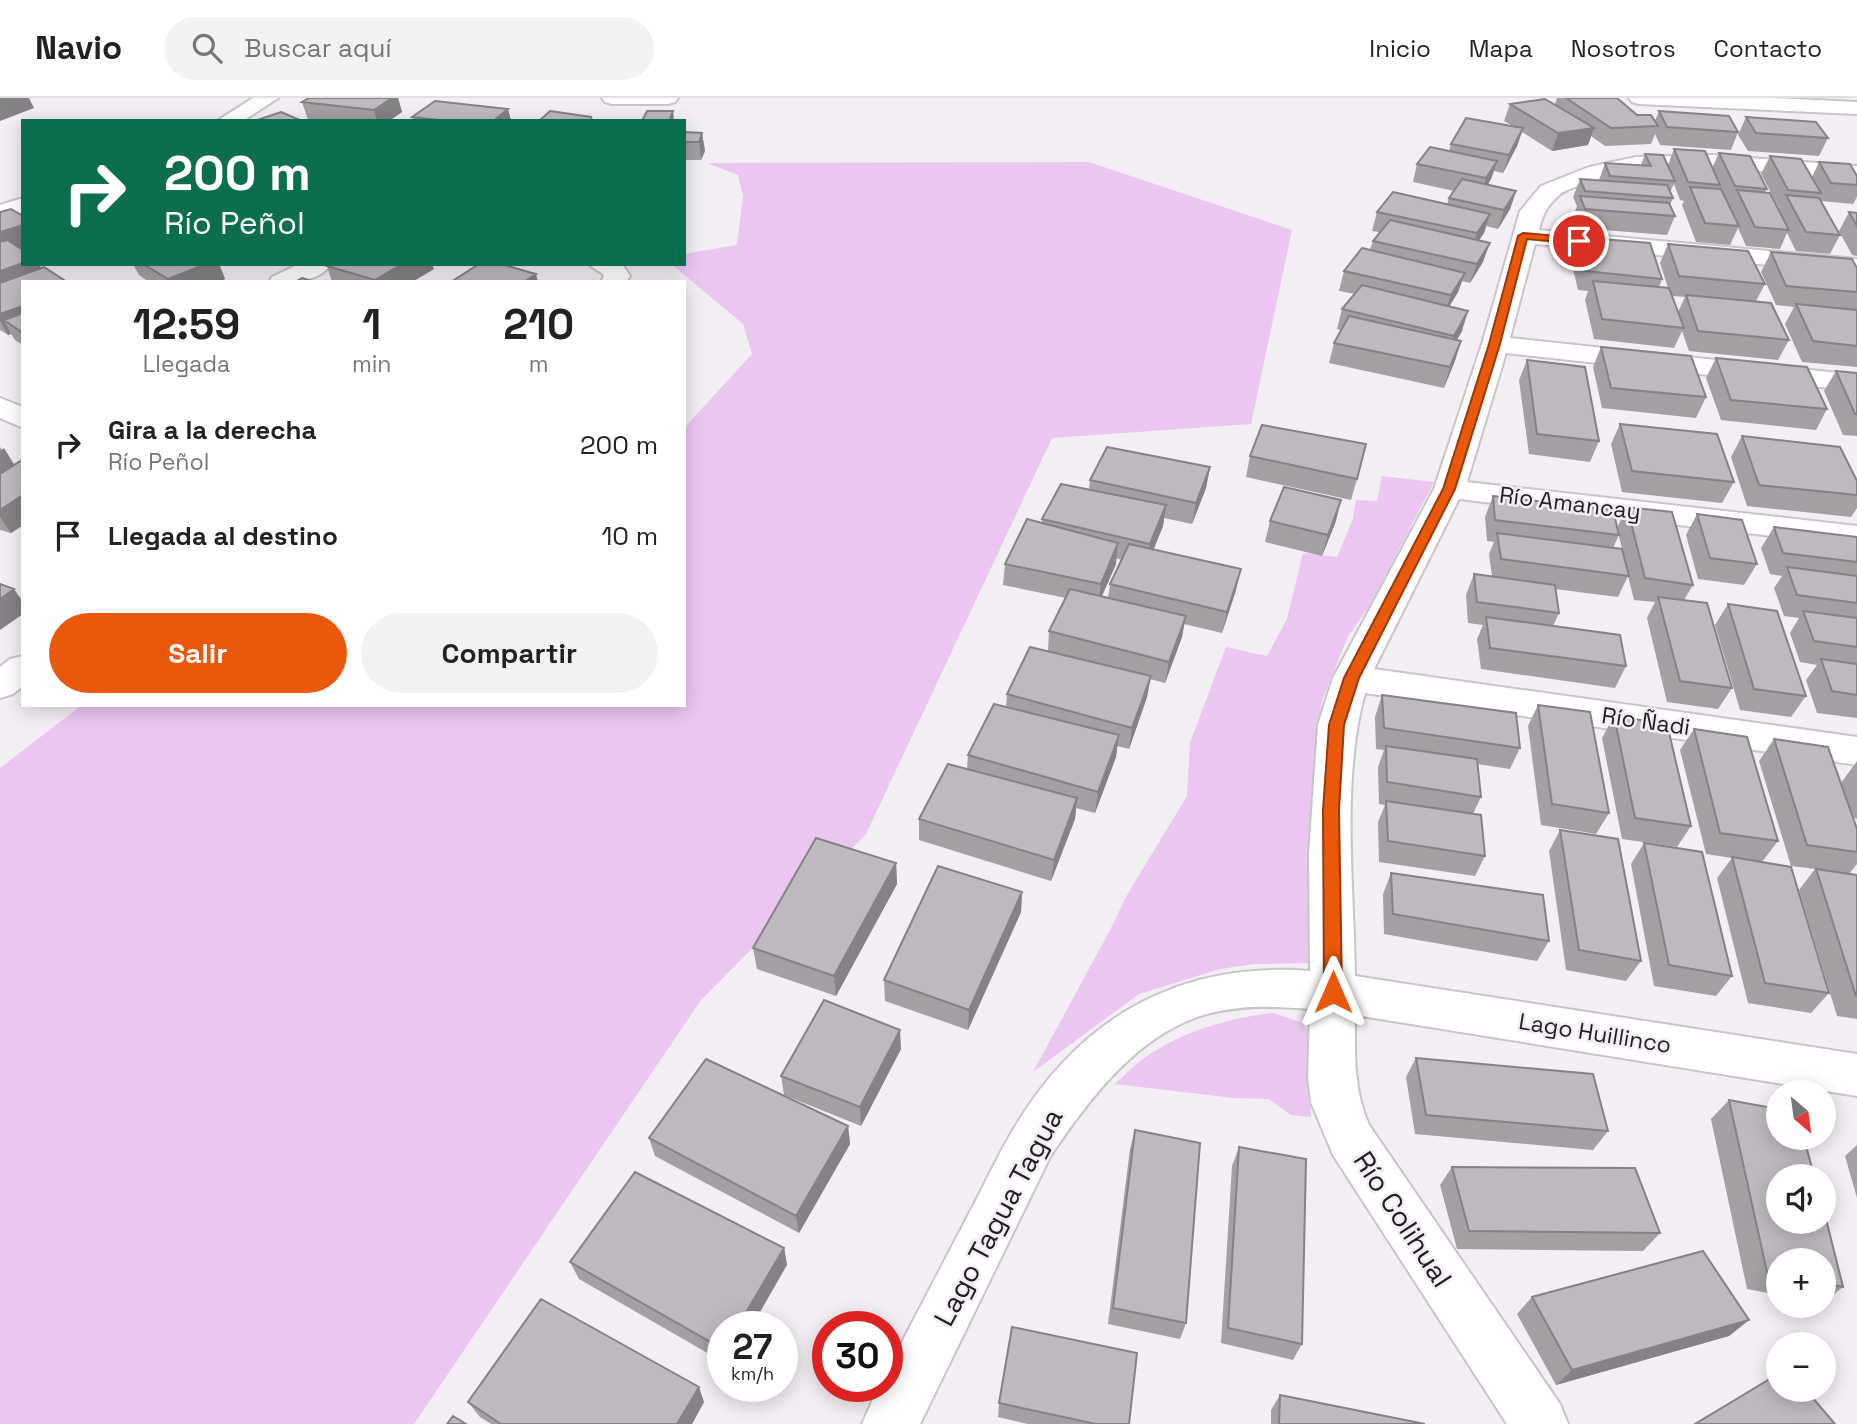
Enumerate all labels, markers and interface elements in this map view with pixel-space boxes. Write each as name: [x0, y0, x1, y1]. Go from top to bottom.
search box: [164, 17, 654, 80]
text: Navio: [35, 27, 122, 69]
icon: search: [188, 29, 226, 67]
text: Buscar aquí: [244, 31, 392, 65]
text: Inicio: [1369, 33, 1431, 64]
text: Mapa: [1469, 33, 1533, 64]
text: Nosotros: [1571, 33, 1676, 64]
text: Contacto: [1714, 33, 1822, 64]
text: 200 m: [164, 142, 311, 204]
icon: right: [49, 147, 140, 238]
text: Río Peñol: [164, 203, 305, 243]
pin: [1549, 211, 1609, 271]
icon: arrive: [1560, 222, 1598, 260]
text: 12:59: [133, 298, 240, 351]
text: 1: [362, 298, 381, 351]
text: 210: [503, 298, 574, 351]
text: Llegada: [143, 349, 230, 379]
text: min: [352, 349, 391, 379]
text: m: [529, 349, 549, 379]
text: Gira a la derecha: [108, 413, 317, 447]
icon: right: [49, 426, 87, 464]
text: 200 m: [580, 428, 658, 462]
text: Río Peñol: [108, 447, 209, 477]
street label: Río Amancay: [1498, 479, 1642, 527]
icon: arrive: [49, 517, 87, 555]
text: Llegada al destino: [108, 519, 338, 553]
text: 10 m: [601, 519, 658, 553]
button: Salir: [49, 613, 347, 693]
button: Compartir: [361, 613, 658, 693]
street label: Río Ñadi: [1600, 700, 1692, 742]
position arrow: [1296, 955, 1370, 1029]
street label: Lago Huillinco: [1517, 1006, 1673, 1060]
north arrow: [1766, 1080, 1836, 1150]
map controls: [1766, 1080, 1836, 1402]
street label: Lago Tagua Tagua: [926, 1102, 1070, 1332]
street label: Río Colihual: [1346, 1144, 1460, 1294]
button: sound: [1766, 1164, 1836, 1234]
button: +: [1766, 1248, 1836, 1318]
speed limit sign: 30: [812, 1311, 903, 1402]
text: 27: [733, 1325, 772, 1369]
button: −: [1766, 1332, 1836, 1402]
text: km/h: [731, 1362, 774, 1385]

